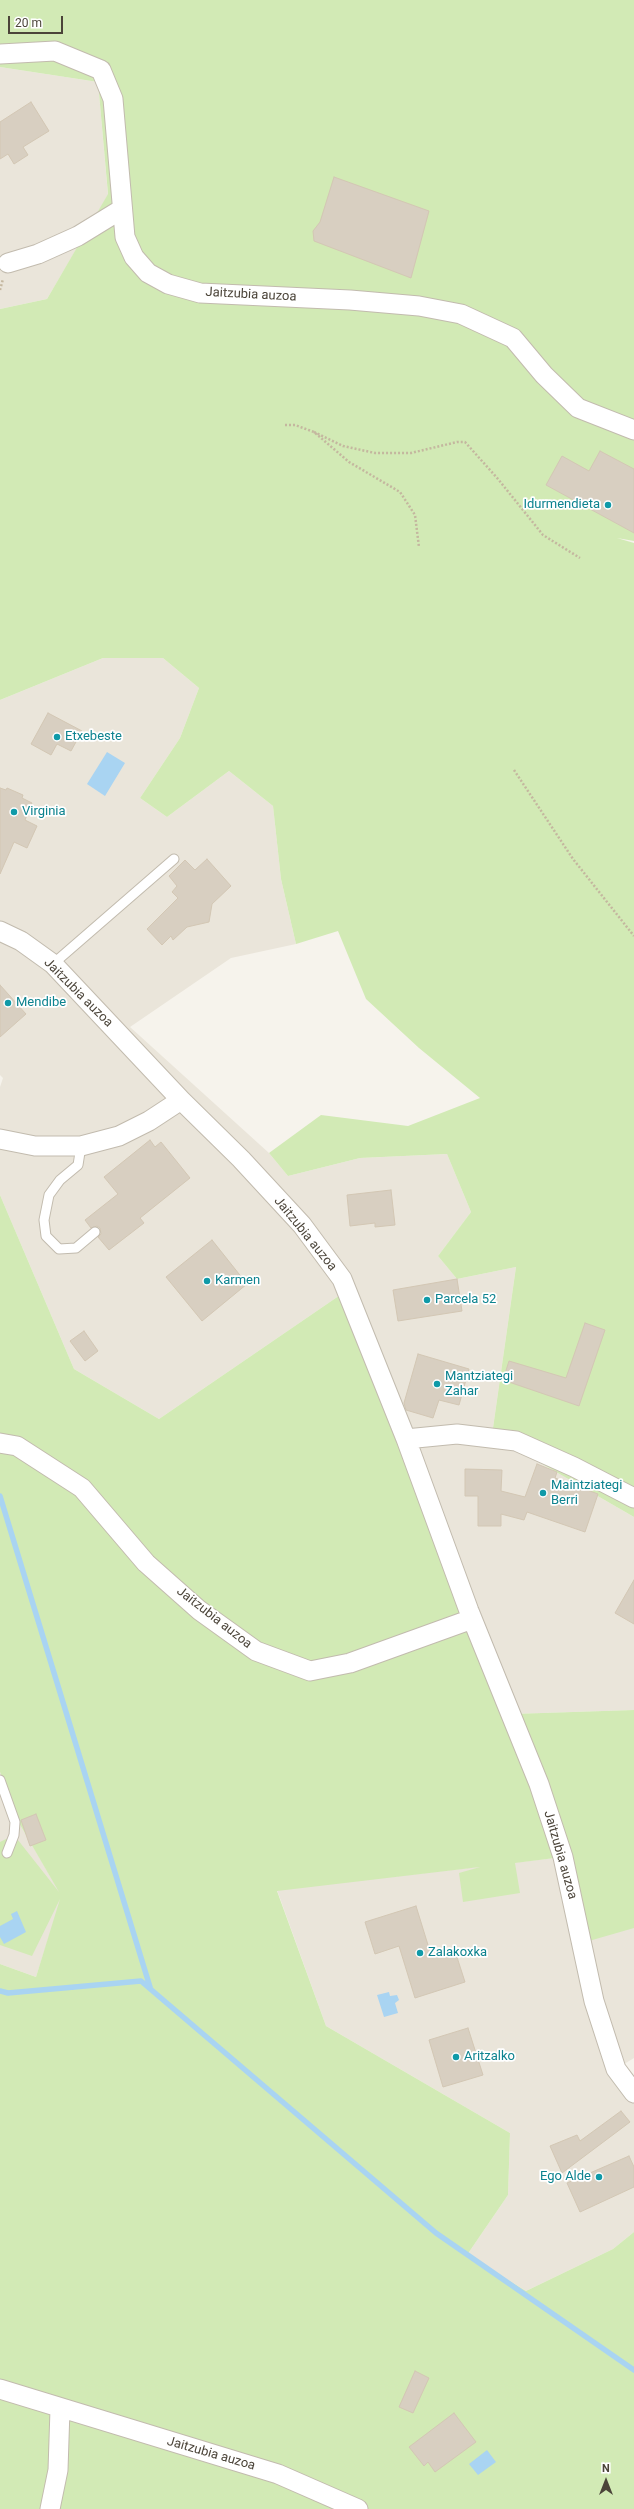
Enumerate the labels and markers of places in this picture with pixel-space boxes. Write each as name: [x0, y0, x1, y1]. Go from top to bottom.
place label: Idurmendieta: [523, 497, 600, 513]
marker: Idurmendieta: [603, 500, 613, 510]
place label: Etxebeste: [65, 729, 122, 745]
marker: Etxebeste: [52, 732, 62, 742]
place label: Virginia: [22, 804, 66, 820]
marker: Virginia: [9, 807, 19, 817]
place label: Mendibe: [16, 995, 66, 1011]
marker: Mendibe: [3, 998, 13, 1008]
place label: Karmen: [215, 1273, 260, 1289]
marker: Karmen: [202, 1276, 212, 1286]
place label: Parcela 52: [435, 1292, 496, 1308]
marker: Parcela 52: [422, 1295, 432, 1305]
place label: Mantziategi Zahar: [445, 1369, 513, 1400]
marker: Mantziategi Zahar: [432, 1379, 442, 1389]
place label: Maintziategi Berri: [551, 1478, 622, 1509]
marker: Maintziategi Berri: [538, 1488, 548, 1498]
place label: Zalakoxka: [428, 1945, 487, 1961]
marker: Zalakoxka: [415, 1948, 425, 1958]
place label: Aritzalko: [464, 2049, 515, 2065]
marker: Aritzalko: [451, 2052, 461, 2062]
place label: Ego Alde: [540, 2169, 591, 2185]
marker: Ego Alde: [594, 2172, 604, 2182]

